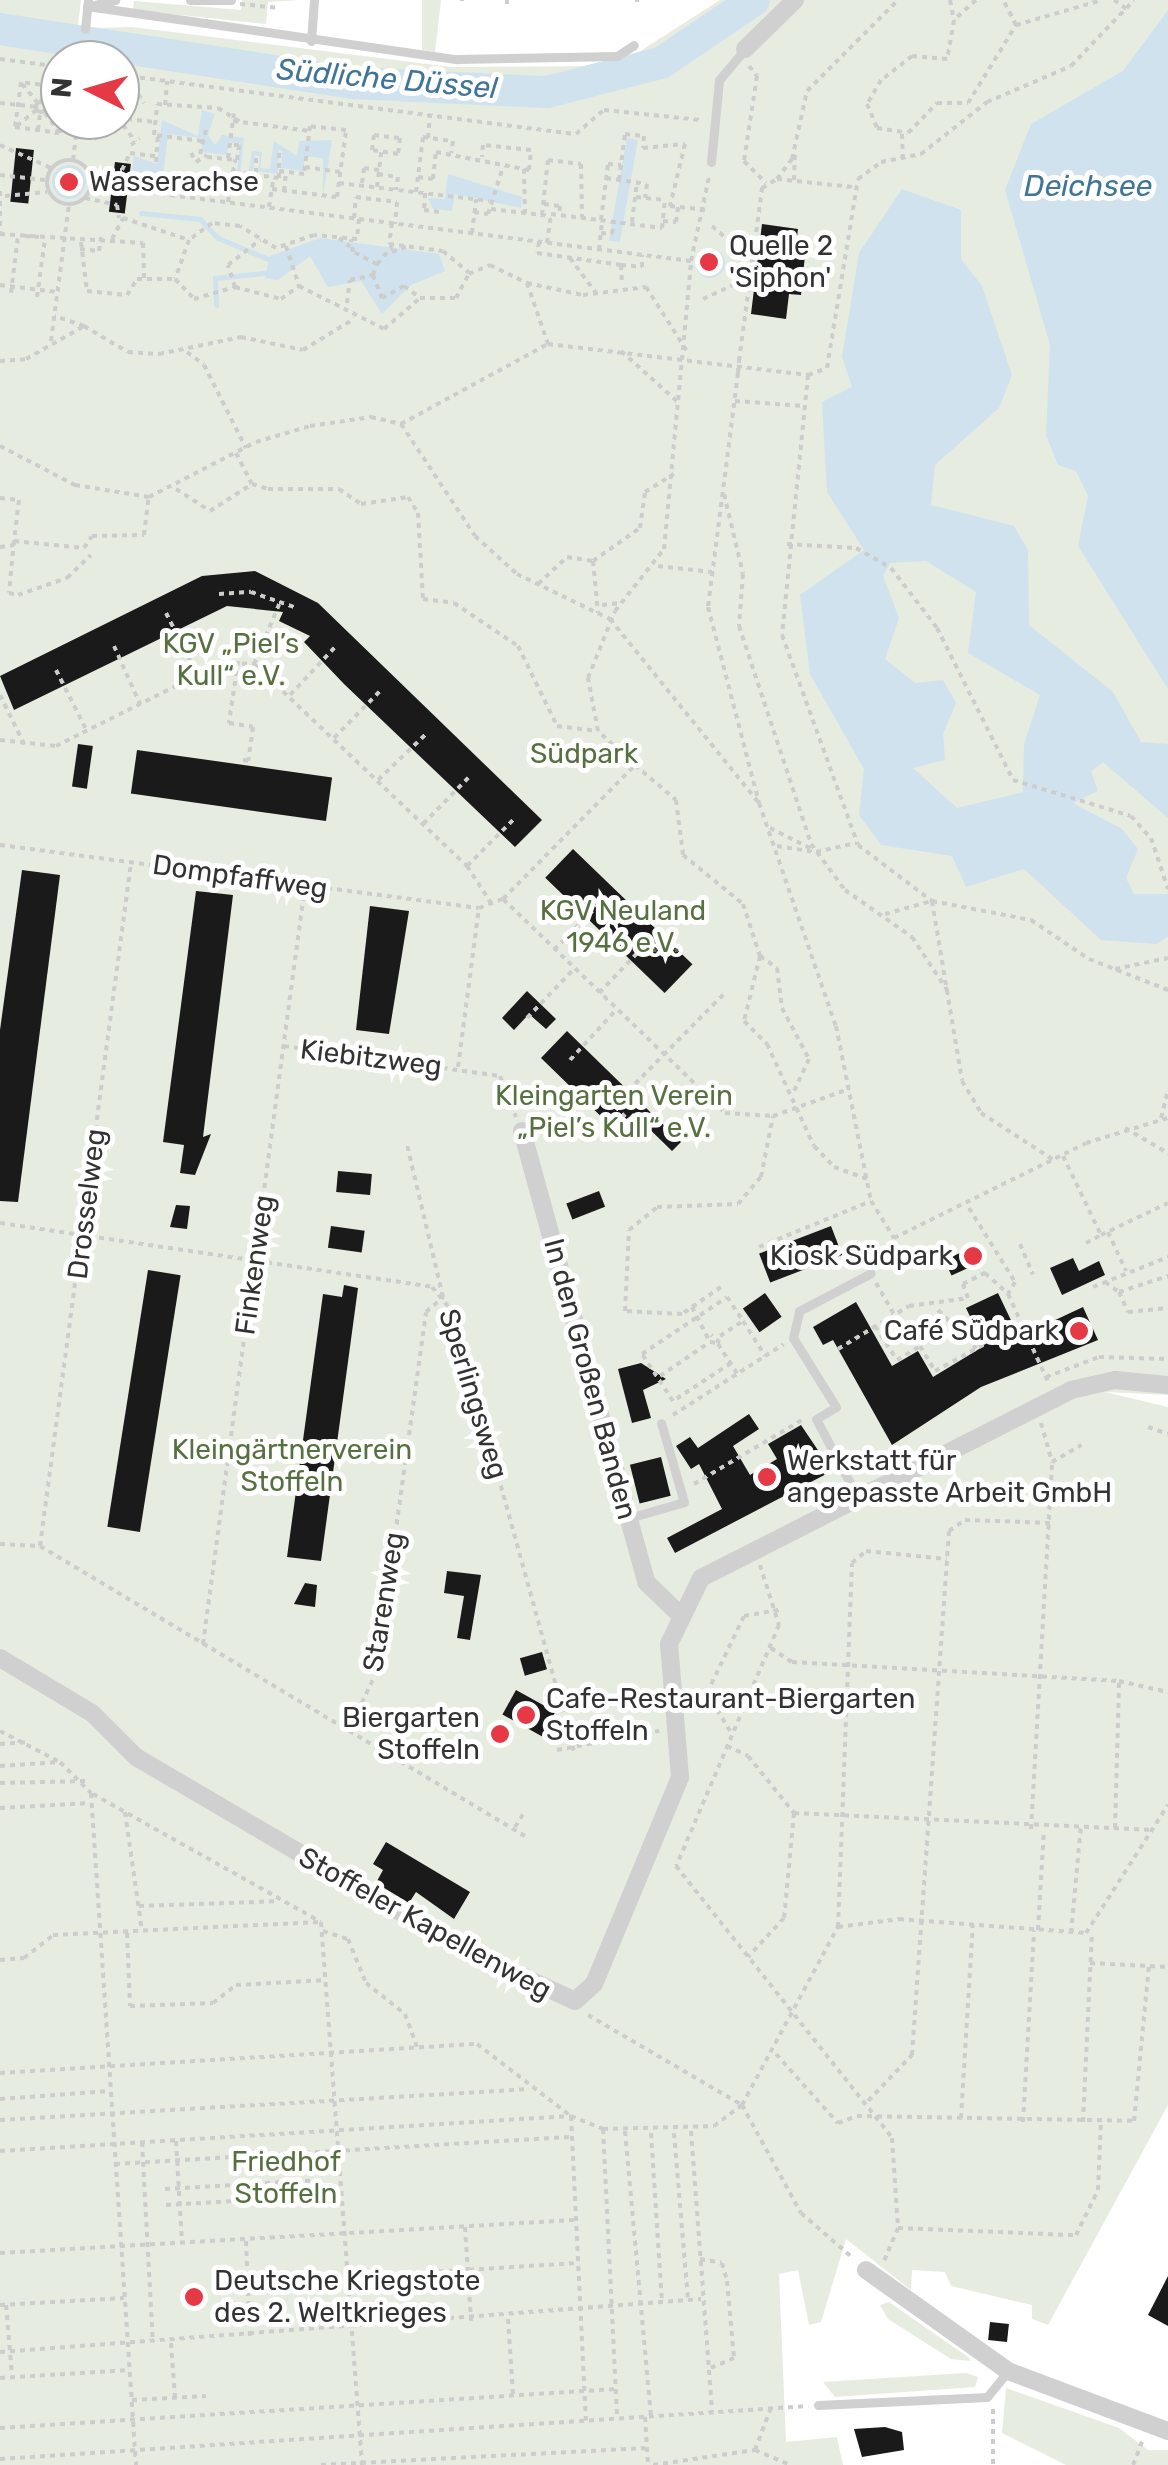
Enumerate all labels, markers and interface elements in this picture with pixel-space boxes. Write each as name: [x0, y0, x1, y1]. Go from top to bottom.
north arrow: [40, 40, 140, 140]
water label: Südliche Düssel: [275, 51, 499, 107]
text: N: [44, 76, 79, 99]
place label: Wasserachse: [89, 165, 259, 199]
water label: Deichsee: [1024, 168, 1152, 204]
marker: Wasserachse: [58, 171, 80, 193]
place label: Quelle 2 'Siphon': [729, 229, 833, 295]
marker: Quelle 2 'Siphon': [698, 251, 720, 273]
park label: KGV „Piel’s Kull“ e.V.: [162, 627, 300, 693]
park label: Südpark: [530, 737, 638, 771]
street label: Dompfaffweg: [150, 848, 330, 906]
park label: KGV Neuland 1946 e.V.: [539, 894, 707, 960]
street label: Kiebitzweg: [298, 1033, 444, 1083]
park label: Kleingarten Verein „Piel’s Kull“ e.V.: [495, 1079, 733, 1145]
street label: Drosselweg: [61, 1127, 113, 1281]
street label: Finkenweg: [229, 1193, 281, 1337]
street label: In den Großen Banden: [536, 1235, 644, 1523]
place label: Kiosk Südpark: [770, 1239, 953, 1273]
marker: Kiosk Südpark: [962, 1245, 984, 1267]
street label: Sperlingsweg: [431, 1305, 515, 1483]
place label: Café Südpark: [884, 1314, 1059, 1348]
marker: Café Südpark: [1068, 1320, 1090, 1342]
park label: Kleingärtnerverein Stoffeln: [172, 1433, 412, 1499]
place label: Werkstatt für angepasste Arbeit GmbH: [787, 1444, 1113, 1510]
marker: Werkstatt für angepasste Arbeit GmbH: [756, 1466, 778, 1488]
street label: Starenweg: [356, 1530, 412, 1674]
place label: Cafe-Restaurant-Biergarten Stoffeln: [546, 1682, 915, 1748]
place label: Biergarten Stoffeln: [342, 1701, 480, 1767]
marker: Cafe-Restaurant-Biergarten Stoffeln: [515, 1704, 537, 1726]
marker: Biergarten Stoffeln: [489, 1723, 511, 1745]
street label: Stoffeler Kapellenweg: [293, 1840, 557, 2008]
park label: Friedhof Stoffeln: [231, 2145, 341, 2211]
place label: Deutsche Kriegstote des 2. Weltkrieges: [214, 2264, 481, 2330]
marker: Deutsche Kriegstote des 2. Weltkrieges: [183, 2286, 205, 2308]

